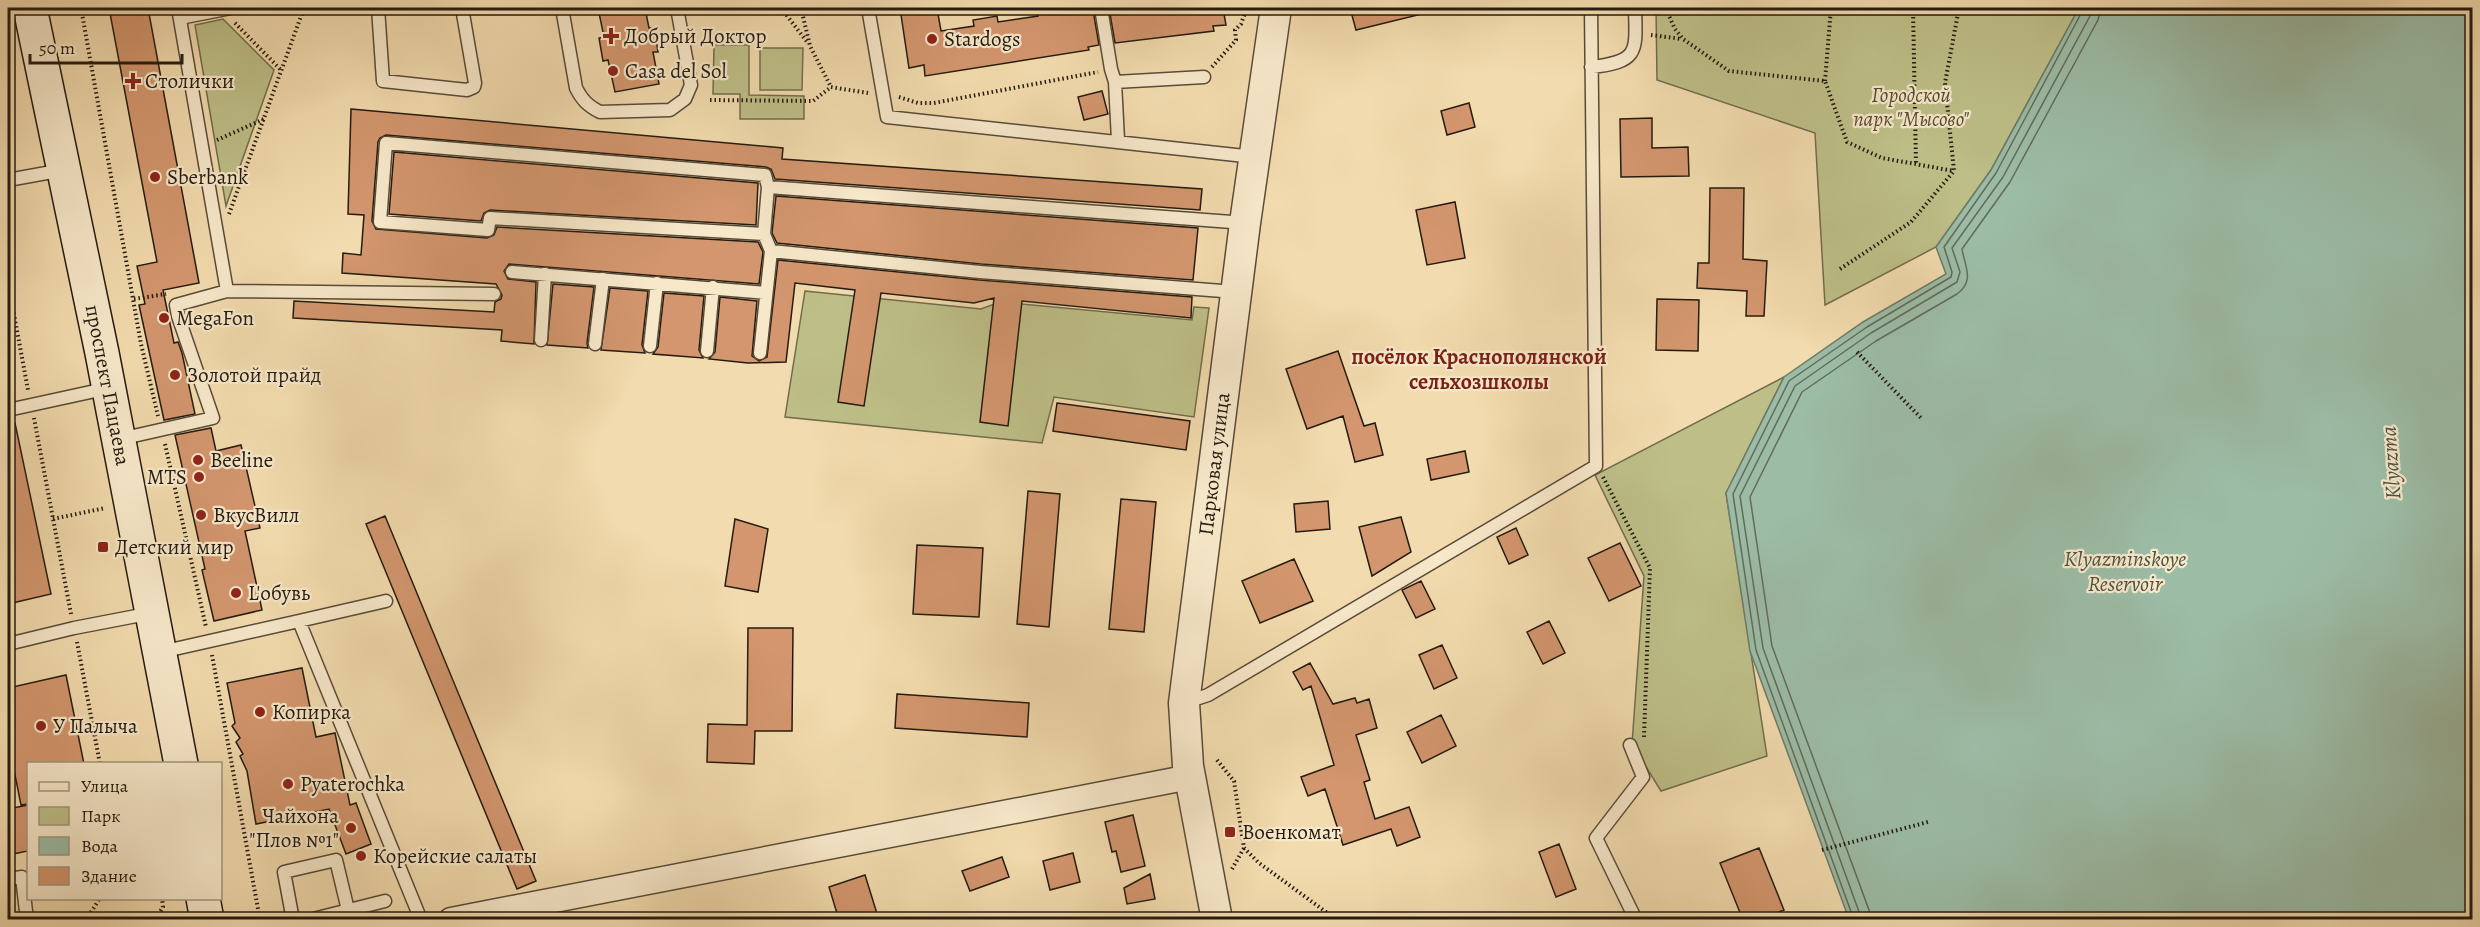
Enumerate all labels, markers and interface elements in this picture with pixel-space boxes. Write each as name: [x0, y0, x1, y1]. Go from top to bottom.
place label: Добрый Доктор: [624, 22, 767, 50]
place label: Stardogs: [944, 25, 1020, 53]
scale bar: [30, 27, 182, 65]
marker: Добрый Доктор: [602, 27, 620, 45]
marker: Stardogs: [925, 32, 939, 46]
text: 50 m: [39, 36, 75, 60]
place label: Casa del Sol: [625, 57, 727, 85]
marker: Casa del Sol: [606, 64, 620, 78]
place label: Столички: [145, 67, 234, 95]
marker: Столички: [126, 74, 140, 88]
park label: Городской парк "Мысово": [1853, 81, 1970, 133]
place label: Sberbank: [167, 163, 249, 191]
marker: Sberbank: [148, 170, 162, 184]
street label: проспект Пацаева: [79, 302, 137, 468]
place label: MegaFon: [176, 304, 254, 332]
marker: MegaFon: [157, 311, 171, 325]
district label: посёлок Краснополянской сельхозшколы: [1351, 342, 1607, 397]
place label: Золотой прайд: [187, 361, 321, 389]
marker: Золотой прайд: [168, 368, 182, 382]
street label: Парковая улица: [1191, 391, 1237, 537]
water label: Klyazma: [2373, 425, 2409, 501]
place label: Beeline: [210, 446, 273, 474]
marker: Beeline: [191, 453, 205, 467]
place label: MTS: [147, 463, 187, 491]
marker: MTS: [192, 470, 206, 484]
place label: ВкусВилл: [213, 501, 299, 529]
marker: ВкусВилл: [194, 508, 208, 522]
place label: Детский мир: [115, 533, 234, 561]
marker: Детский мир: [96, 540, 110, 554]
water label: Klyazminskoye Reservoir: [2064, 544, 2186, 599]
place label: L'обувь: [248, 579, 310, 607]
marker: L'обувь: [229, 586, 243, 600]
place label: Копирка: [272, 698, 351, 726]
marker: Копирка: [253, 705, 267, 719]
place label: У Палыча: [53, 712, 138, 740]
marker: У Палыча: [34, 719, 48, 733]
legend: [27, 762, 222, 900]
place label: Pyaterochka: [300, 770, 405, 798]
text: Улица: [81, 774, 129, 798]
marker: Pyaterochka: [281, 777, 295, 791]
place label: Чайхона "Плов №1": [249, 802, 339, 854]
text: Парк: [81, 804, 121, 828]
place label: Военкомат: [1242, 818, 1341, 846]
marker: Чайхона "Плов №1": [344, 821, 358, 835]
marker: Военкомат: [1223, 825, 1237, 839]
text: Вода: [81, 834, 119, 858]
place label: Корейские салаты: [373, 842, 537, 870]
marker: Корейские салаты: [354, 849, 368, 863]
text: Здание: [81, 864, 137, 888]

